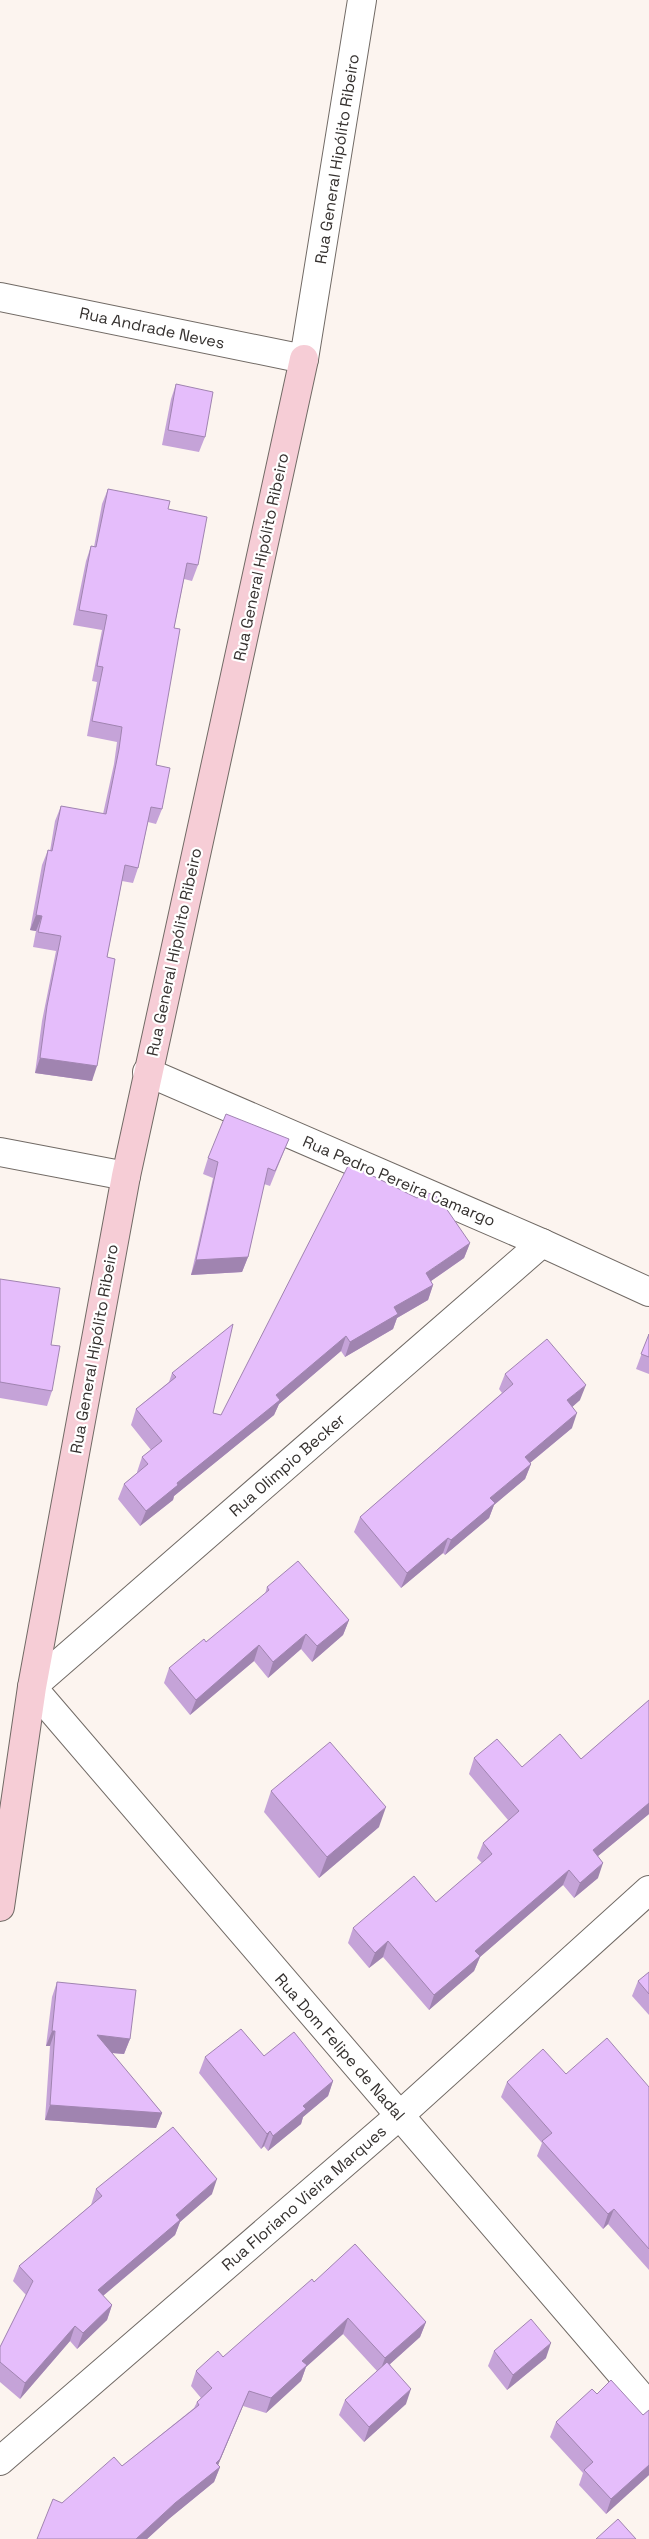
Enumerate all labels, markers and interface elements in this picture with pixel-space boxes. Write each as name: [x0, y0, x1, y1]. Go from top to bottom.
street label: Rua General Hipólito Ribeiro: [310, 52, 364, 266]
street label: Rua Andrade Neves: [78, 302, 226, 354]
street label: Rua General Hipólito Ribeiro: [229, 451, 293, 663]
street label: Rua General Hipólito Ribeiro: [142, 846, 206, 1058]
street label: Rua Pedro Pereira Camargo: [299, 1131, 499, 1231]
street label: Rua General Hipólito Ribeiro: [65, 1243, 123, 1455]
street label: Rua Olimpio Becker: [225, 1409, 349, 1521]
street label: Rua Dom Felipe de Nadal: [270, 1969, 410, 2125]
street label: Rua Floriano Vieira Marques: [217, 2121, 391, 2275]

